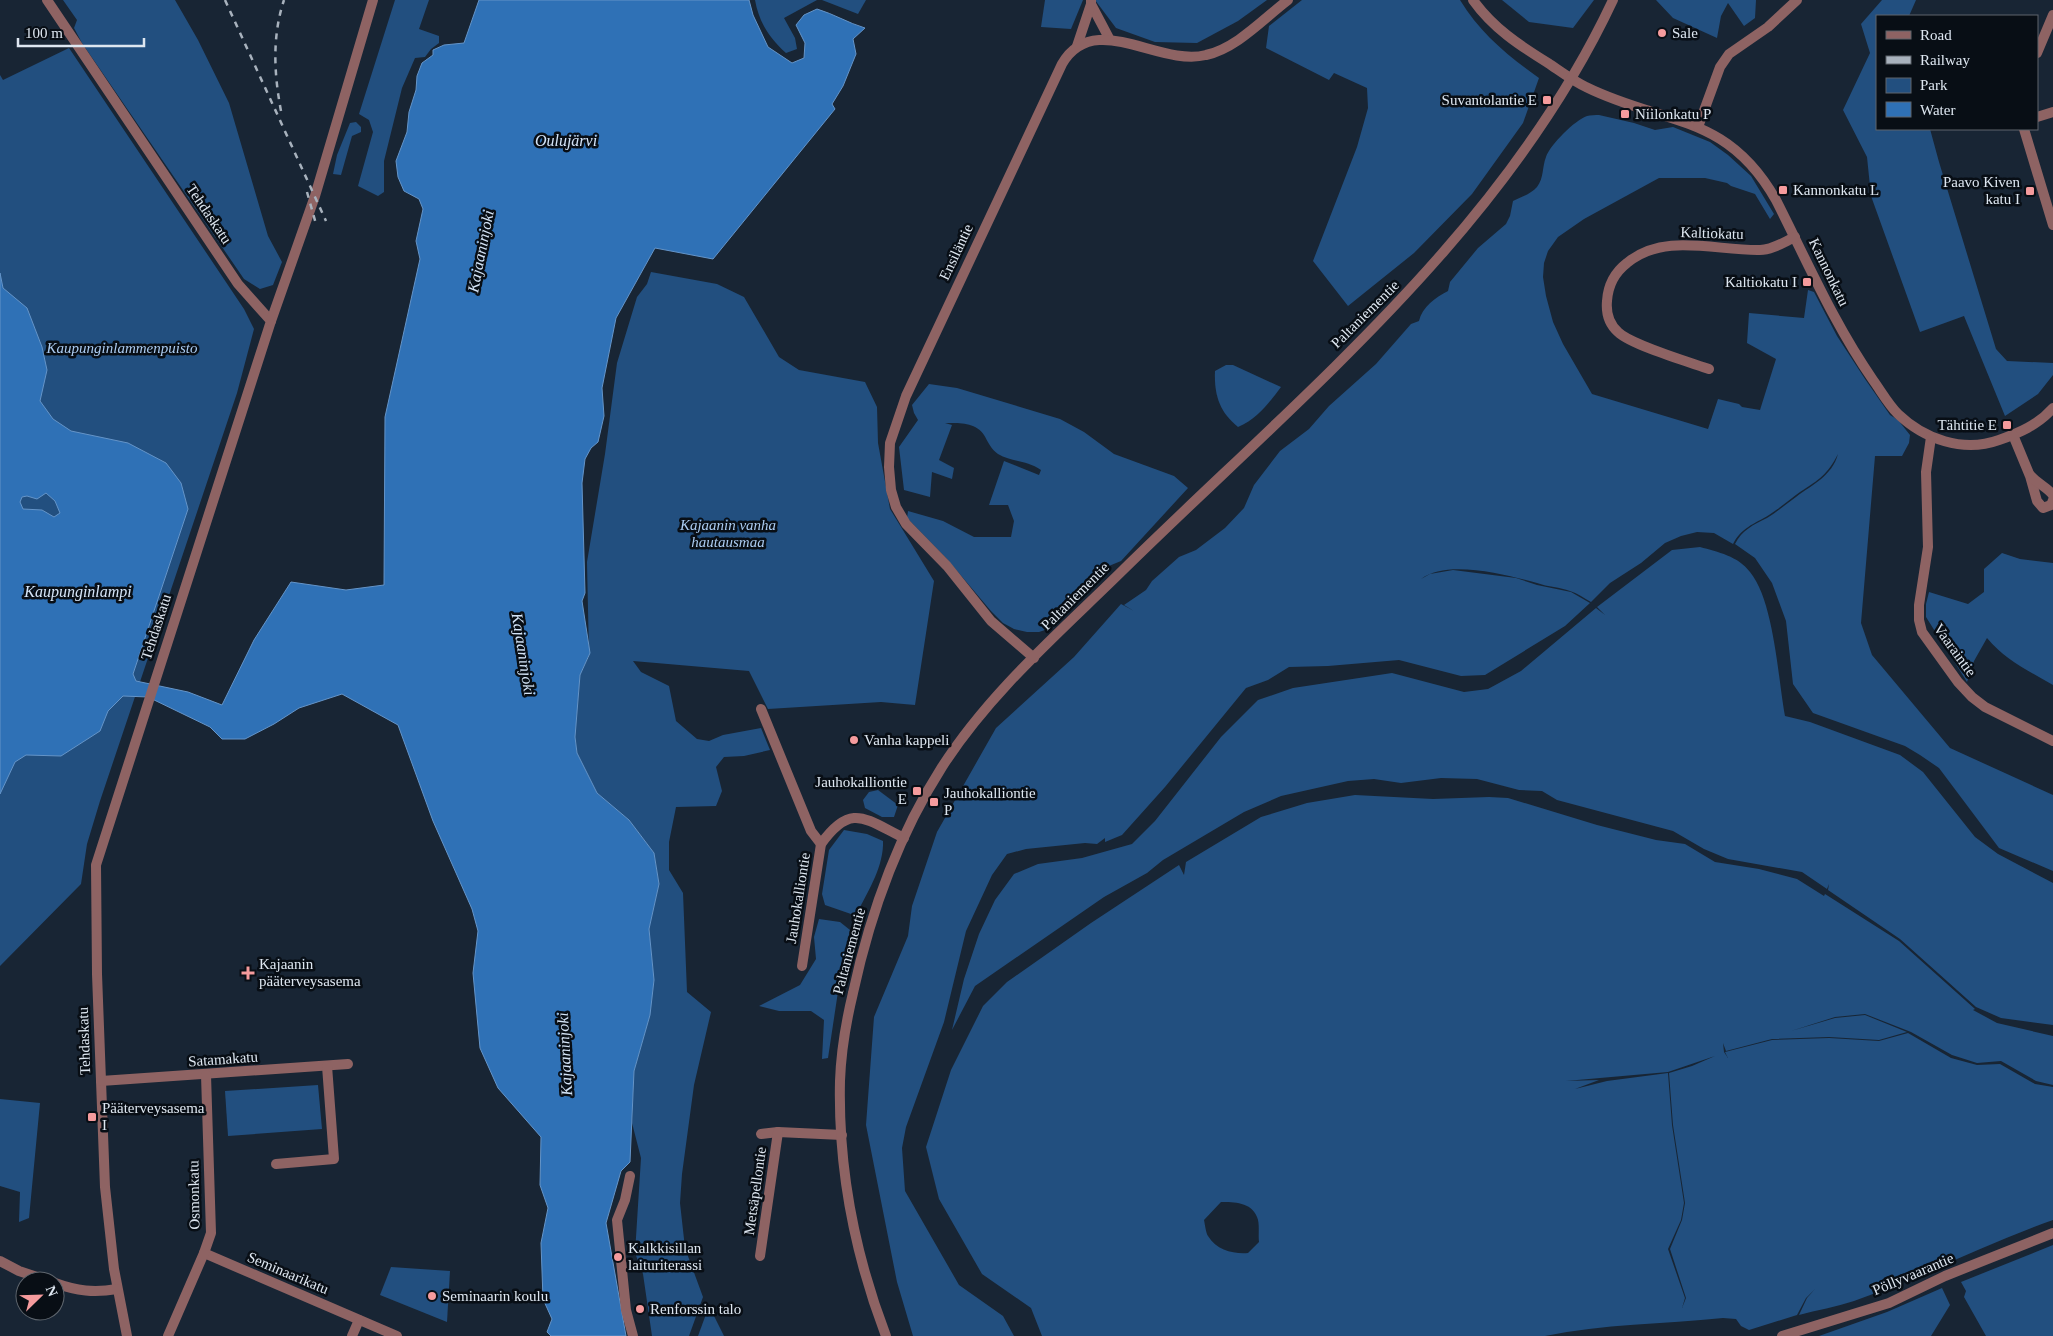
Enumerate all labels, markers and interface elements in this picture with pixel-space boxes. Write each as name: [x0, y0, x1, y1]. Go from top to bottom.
scale bar: [18, 15, 144, 47]
legend: [1876, 15, 2038, 130]
text: 100 m: [25, 25, 63, 41]
place label: Sale: [1672, 25, 1698, 41]
marker: Sale: [1656, 27, 1668, 39]
text: Road: [1920, 27, 1952, 43]
text: Railway: [1920, 52, 1970, 68]
text: Park: [1920, 77, 1948, 93]
place label: Suvantolantie E: [1442, 92, 1537, 108]
marker: Suvantolantie E: [1541, 94, 1553, 106]
text: Water: [1920, 102, 1955, 118]
place label: Niilonkatu P: [1635, 106, 1711, 122]
marker: Niilonkatu P: [1619, 108, 1631, 120]
water label: Oulujärvi: [535, 132, 597, 150]
place label: Paavo Kiven katu I: [1943, 174, 2020, 207]
street label: Tehdaskatu: [183, 181, 235, 247]
place label: Kannonkatu L: [1793, 182, 1879, 198]
marker: Kannonkatu L: [1777, 184, 1789, 196]
marker: Paavo Kiven katu I: [2024, 185, 2036, 197]
water label: Kajaaninjoki: [464, 208, 498, 295]
street label: Ensiläntie: [936, 221, 976, 283]
street label: Kaltiokatu: [1680, 224, 1744, 242]
street label: Kannonkatu: [1806, 236, 1852, 309]
place label: Kaltiokatu I: [1725, 274, 1797, 290]
marker: Kaltiokatu I: [1801, 276, 1813, 288]
street label: Paltaniementie: [1328, 277, 1402, 351]
park label: Kaupunginlammenpuisto: [46, 340, 198, 356]
place label: Tähtitie E: [1937, 417, 1997, 433]
marker: Tähtitie E: [2001, 419, 2013, 431]
park label: Kajaanin vanha hautausmaa: [679, 517, 776, 550]
street label: Paltaniementie: [1038, 559, 1112, 633]
water label: Kaupunginlampi: [23, 583, 132, 601]
street label: Tehdaskatu: [138, 592, 174, 662]
water label: Kajaaninjoki: [507, 610, 538, 697]
street label: Vaaraintie: [1931, 621, 1980, 680]
place label: Vanha kappeli: [864, 732, 949, 748]
marker: Vanha kappeli: [848, 734, 860, 746]
place label: Jauhokalliontie E: [815, 774, 907, 807]
marker: Jauhokalliontie E: [911, 785, 923, 797]
place label: Jauhokalliontie P: [944, 785, 1036, 818]
marker: Jauhokalliontie P: [928, 796, 940, 808]
street label: Jauhokalliontie: [783, 851, 813, 945]
street label: Paltaniementie: [830, 906, 868, 996]
place label: Kajaanin pääterveysasema: [259, 956, 361, 989]
marker: Kajaanin pääterveysasema: [241, 966, 255, 980]
street label: Tehdaskatu: [75, 1006, 93, 1075]
water label: Kajaaninjoki: [554, 1012, 576, 1097]
street label: Satamakatu: [188, 1049, 259, 1069]
place label: Pääterveysasema I: [102, 1100, 205, 1133]
marker: Pääterveysasema I: [86, 1111, 98, 1123]
street label: Metsäpellontie: [741, 1145, 769, 1236]
street label: Osmonkatu: [185, 1160, 203, 1230]
place label: Kalkkisillan laituriterassi: [628, 1240, 702, 1273]
street label: Seminaarikatu: [245, 1249, 331, 1297]
street label: Pöllyvaarantie: [1870, 1250, 1956, 1298]
marker: Kalkkisillan laituriterassi: [612, 1251, 624, 1263]
north arrow: [15, 1271, 65, 1321]
text: N: [43, 1284, 60, 1299]
place label: Seminaarin koulu: [442, 1288, 549, 1304]
marker: Seminaarin koulu: [426, 1290, 438, 1302]
place label: Renforssin talo: [650, 1301, 741, 1317]
marker: Renforssin talo: [634, 1303, 646, 1315]

